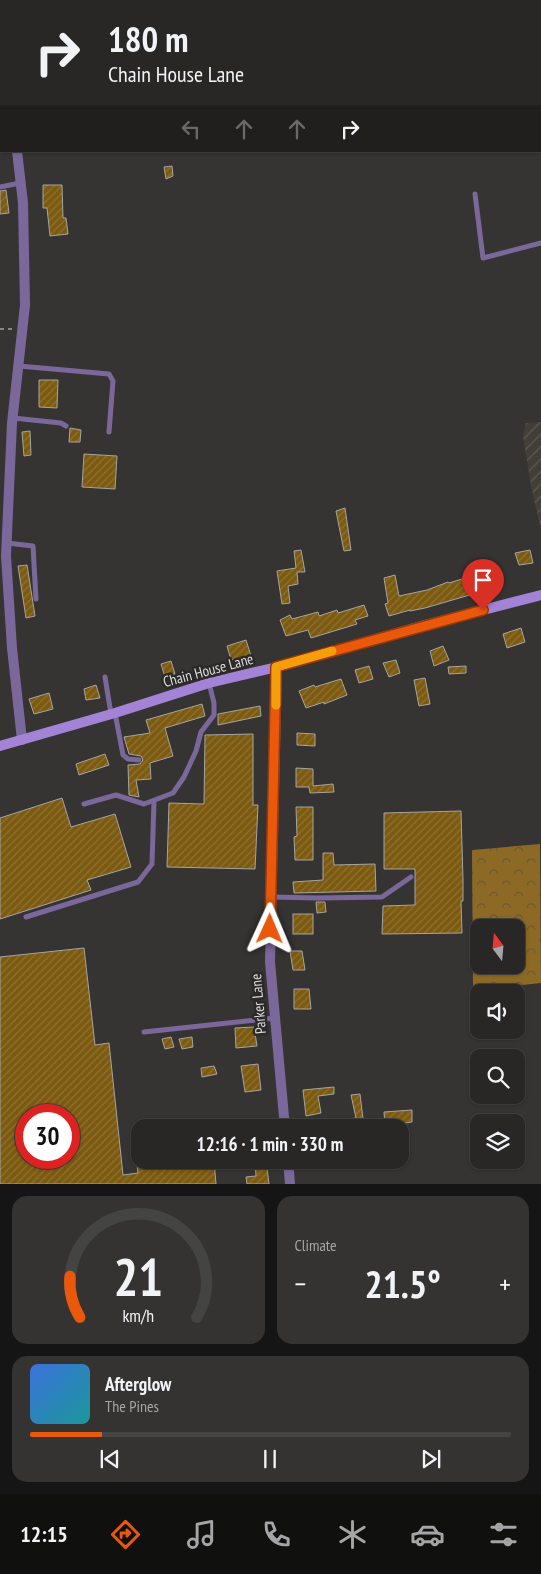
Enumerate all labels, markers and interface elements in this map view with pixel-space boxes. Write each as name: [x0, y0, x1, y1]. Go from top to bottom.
text: 180 m: [108, 16, 189, 62]
icon: right: [25, 20, 90, 85]
text: Chain House Lane: [108, 60, 244, 88]
icon: left: [177, 115, 205, 143]
icon: ahead: [230, 115, 258, 143]
icon: ahead: [283, 115, 311, 143]
icon: right: [336, 115, 364, 143]
pin: [462, 559, 504, 610]
icon: arrive: [469, 566, 497, 594]
street label: Chain House Lane: [161, 649, 255, 691]
position arrow: [243, 902, 295, 954]
north arrow: [470, 919, 525, 974]
map controls: [470, 919, 525, 1169]
street label: Parker Lane: [246, 973, 270, 1035]
button: sound: [470, 984, 525, 1039]
button: search: [470, 1049, 525, 1104]
speed limit sign: 30: [15, 1104, 80, 1169]
button: layers: [470, 1114, 525, 1169]
text: 12:16 · 1 min · 330 m: [197, 1132, 343, 1156]
text: Climate: [295, 1235, 337, 1255]
text: 21: [113, 1243, 163, 1310]
text: 21.5°: [365, 1259, 441, 1308]
text: −: [295, 1265, 306, 1302]
text: +: [499, 1265, 511, 1302]
text: km/h: [122, 1304, 154, 1327]
text: Afterglow: [105, 1372, 171, 1396]
text: The Pines: [105, 1396, 159, 1416]
icon: previous: [96, 1445, 124, 1473]
icon: pause: [256, 1445, 284, 1473]
icon: next: [417, 1445, 445, 1473]
icon: directions: [108, 1517, 143, 1552]
icon: music: [184, 1517, 219, 1552]
icon: phone: [259, 1517, 294, 1552]
icon: climate: [335, 1517, 370, 1552]
icon: car: [410, 1517, 445, 1552]
icon: filters: [486, 1517, 521, 1552]
text: 12:15: [20, 1520, 68, 1548]

